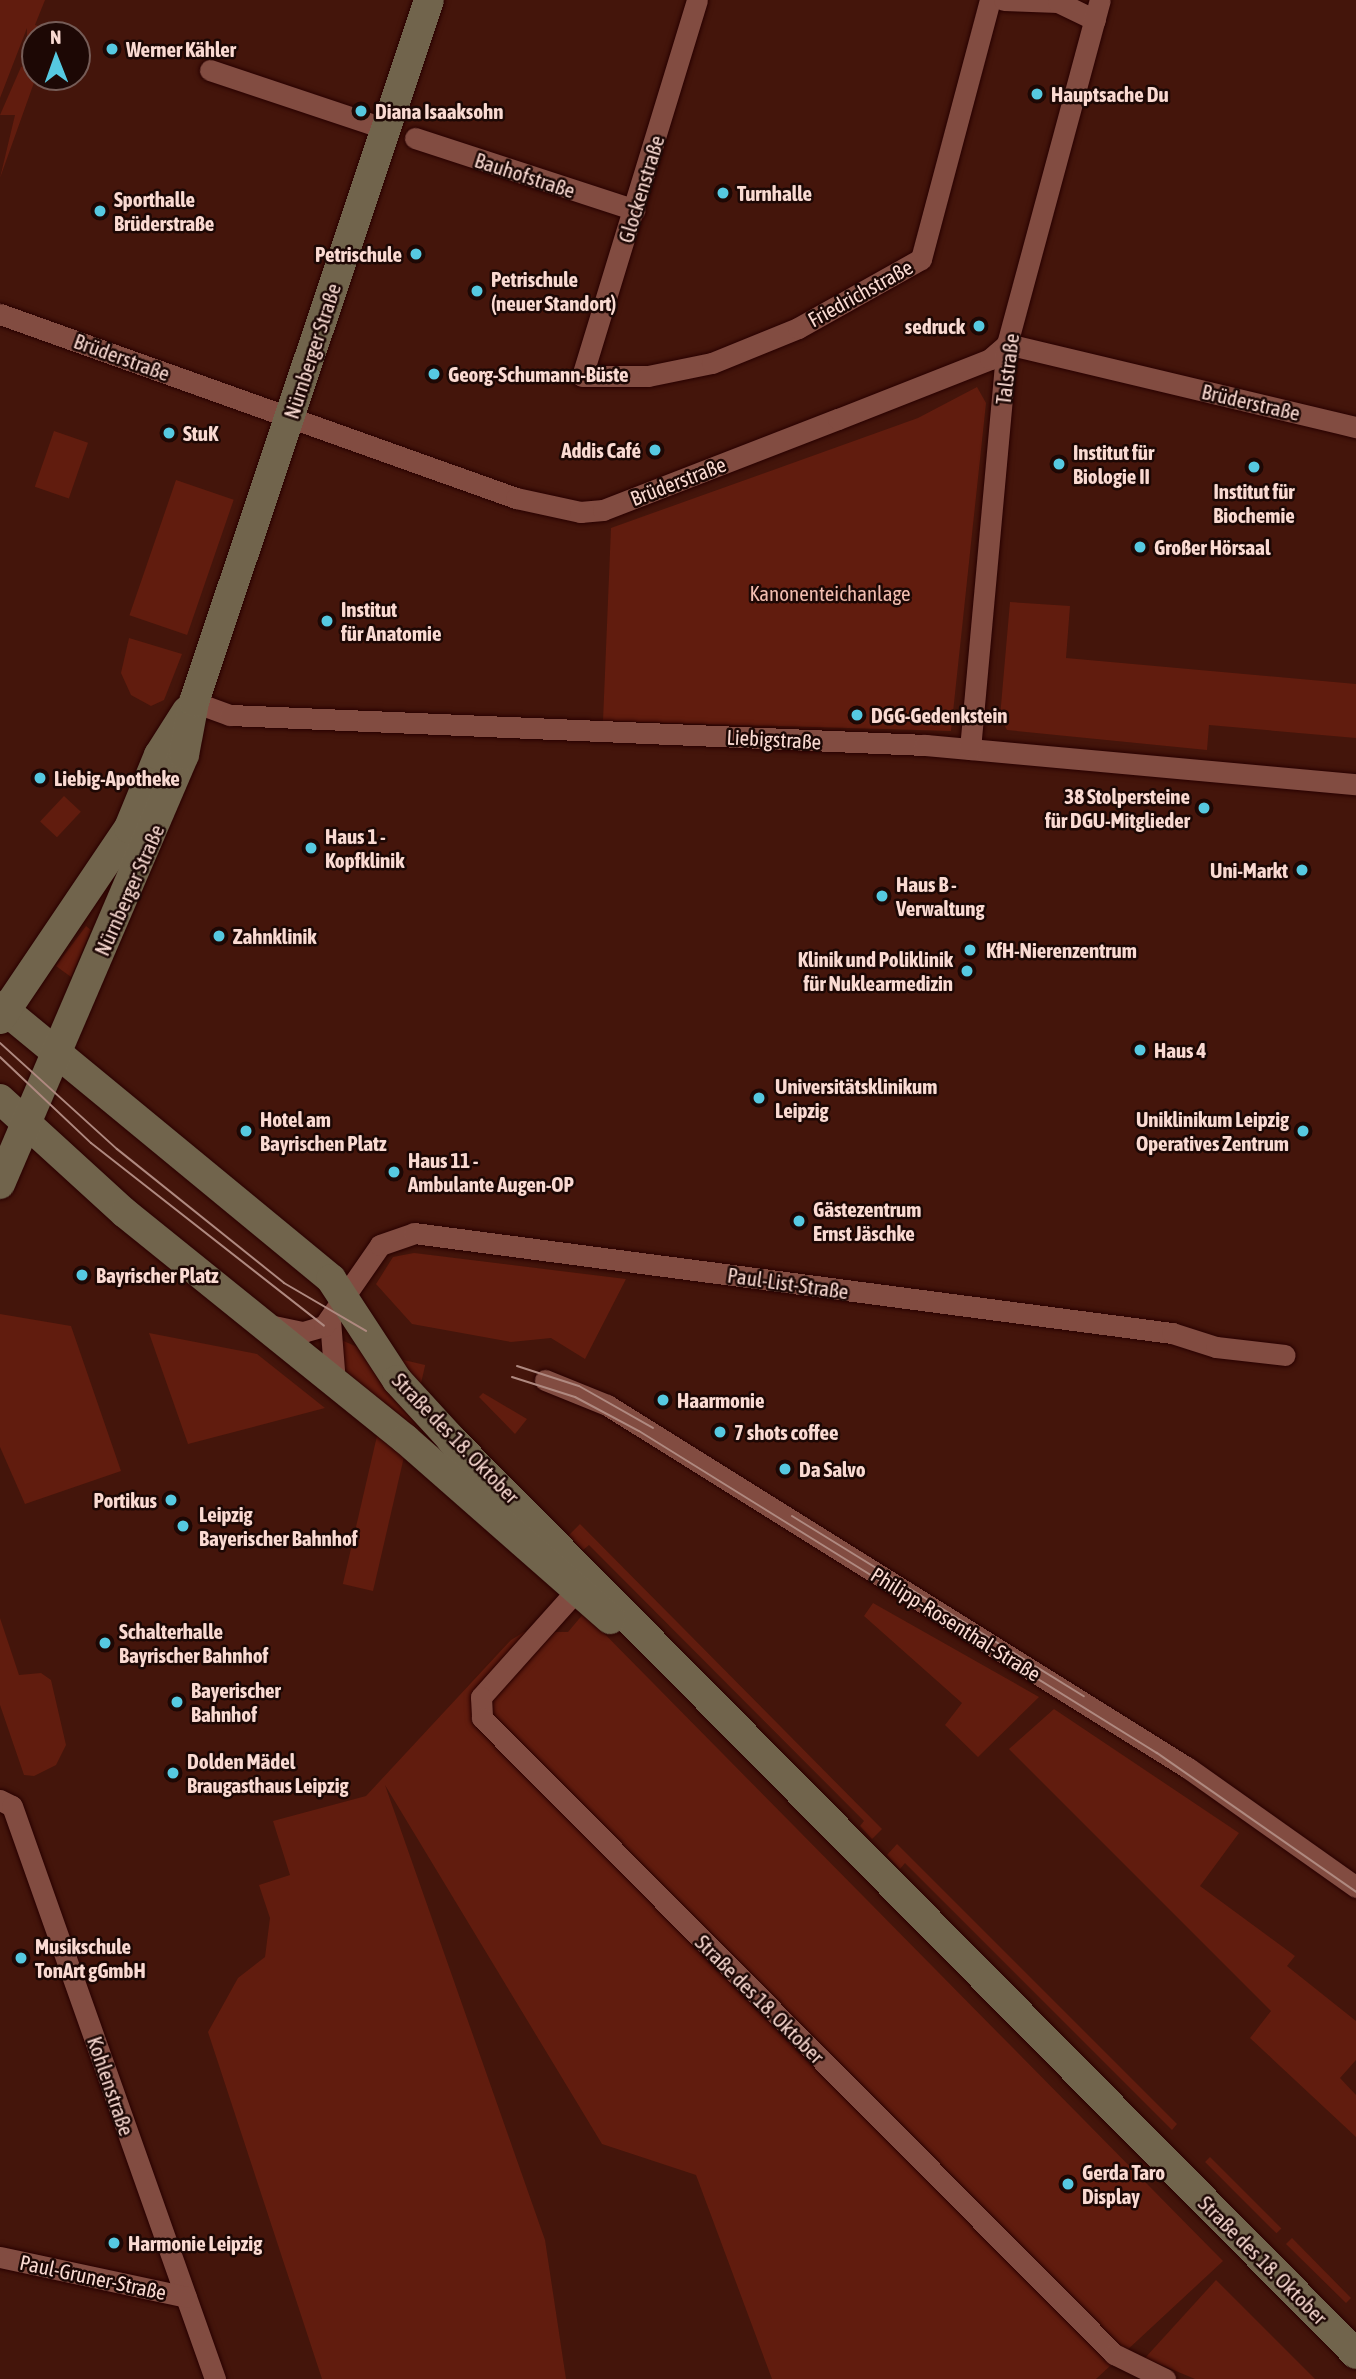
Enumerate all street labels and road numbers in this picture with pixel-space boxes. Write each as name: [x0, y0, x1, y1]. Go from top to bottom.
street label: Glockenstraße: [613, 132, 669, 246]
street label: Bauhofstraße: [472, 147, 578, 203]
street label: Friedrichstraße: [803, 254, 917, 332]
street label: Nürnberger Straße: [278, 280, 346, 422]
street label: Brüderstraße: [71, 328, 173, 386]
street label: Talstraße: [990, 332, 1024, 406]
street label: Brüderstraße: [1199, 378, 1303, 426]
street label: Brüderstraße: [627, 451, 729, 511]
street label: Liebigstraße: [726, 724, 822, 754]
street label: Nürnberger Straße: [89, 820, 169, 960]
street label: Paul-List-Straße: [726, 1262, 850, 1304]
street label: Straße des 18. Oktober: [387, 1367, 525, 1509]
street label: Philipp-Rosenthal-Straße: [867, 1562, 1045, 1686]
street label: Straße des 18. Oktober: [690, 1929, 830, 2069]
street label: Kohlenstraße: [82, 2033, 140, 2139]
street label: Straße des 18. Oktober: [1193, 2190, 1333, 2330]
street label: Paul-Gruner-Straße: [17, 2249, 169, 2305]

